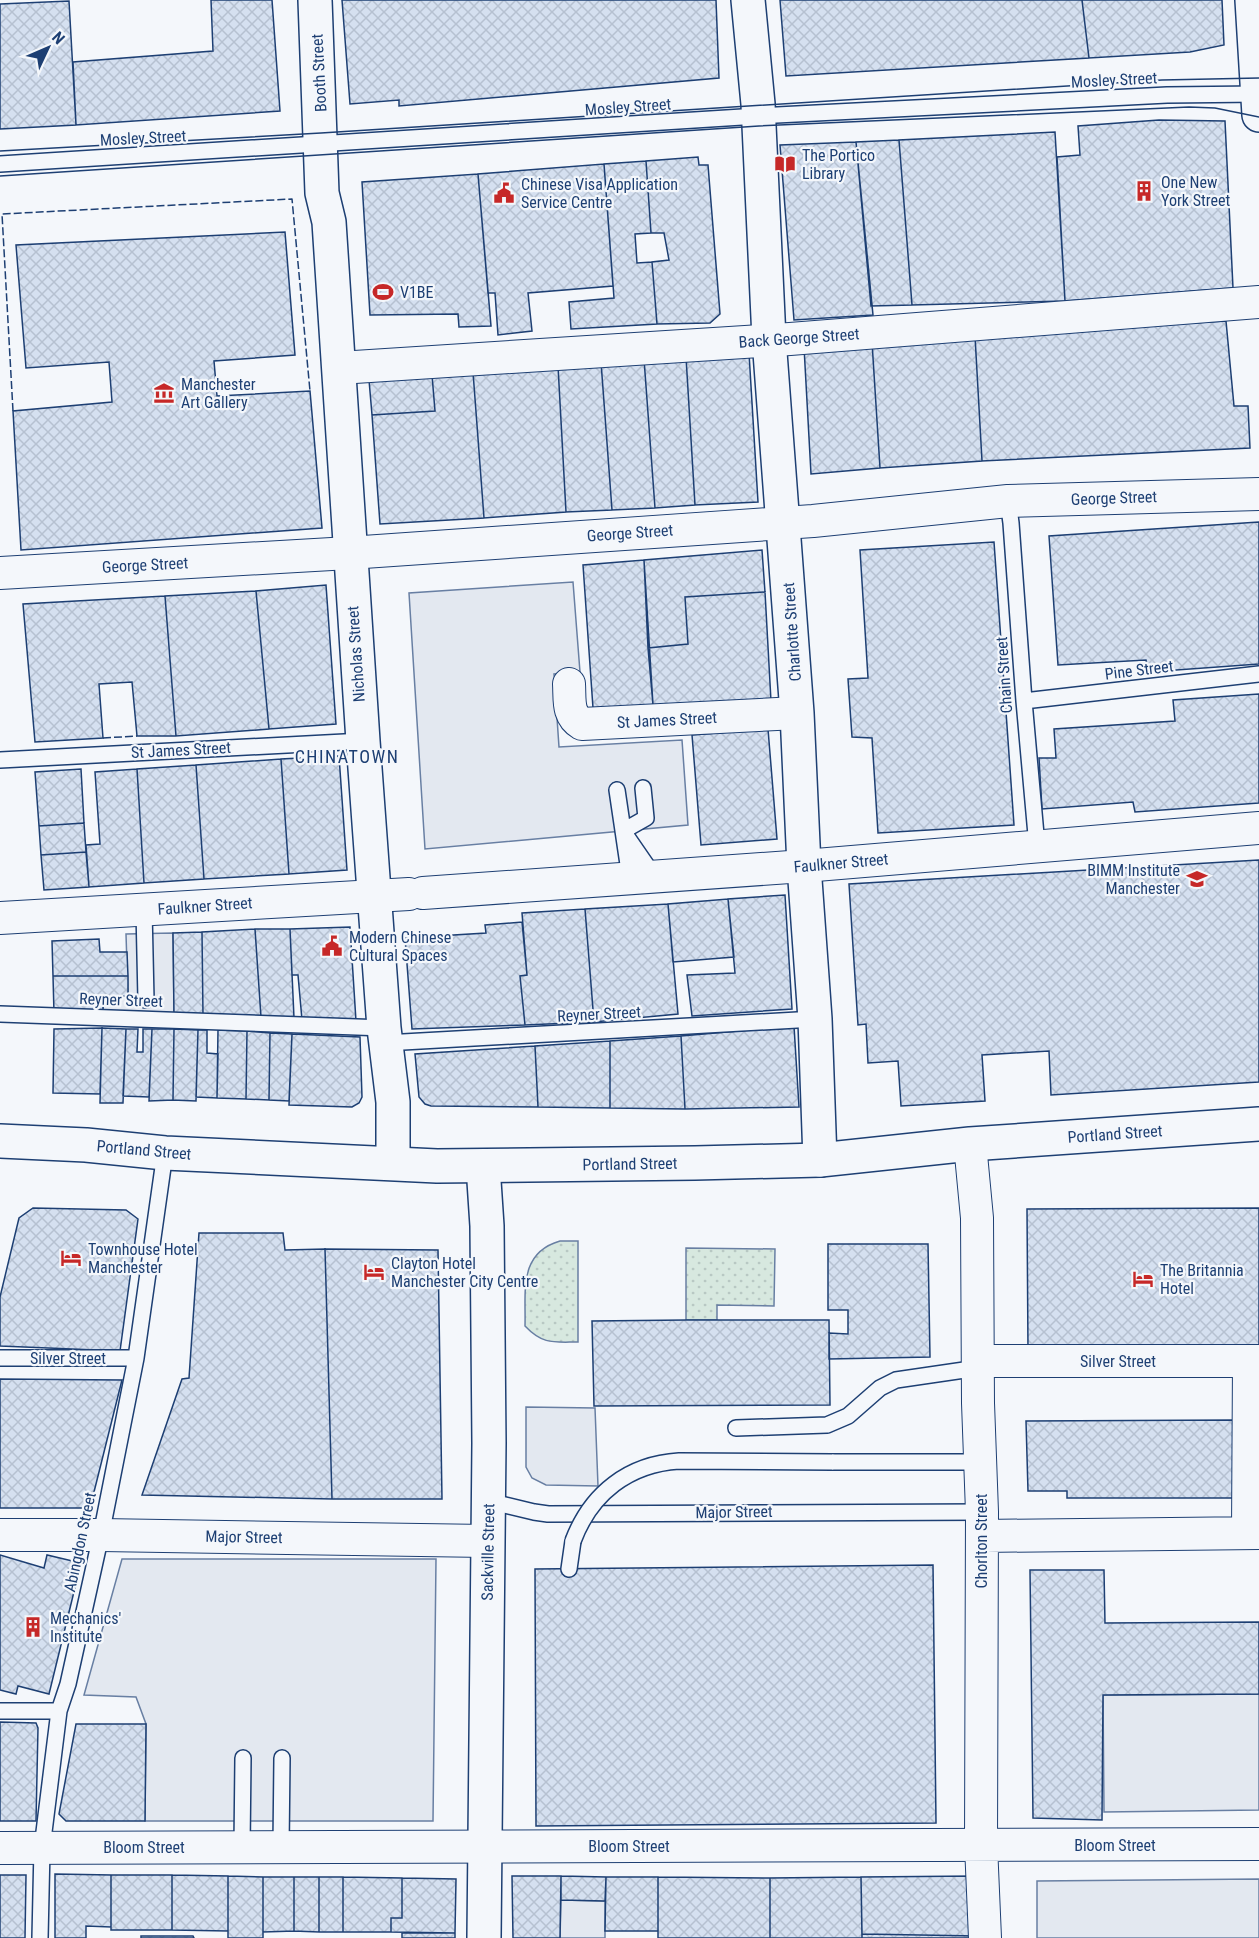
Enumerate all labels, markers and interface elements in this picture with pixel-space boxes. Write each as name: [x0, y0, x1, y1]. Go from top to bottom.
north arrow: [18, 18, 78, 78]
text: N: [48, 28, 69, 48]
street label: Booth Street: [307, 33, 331, 113]
street label: Mosley Street: [1070, 68, 1158, 92]
street label: Mosley Street: [584, 94, 672, 119]
street label: Mosley Street: [99, 126, 187, 150]
place label: The Portico Library: [802, 146, 875, 183]
library icon: The Portico Library: [773, 152, 797, 176]
place label: One New York Street: [1161, 173, 1230, 210]
place label: Chinese Visa Application Service Centre: [521, 175, 678, 212]
building icon: One New York Street: [1132, 179, 1156, 203]
public building icon: Chinese Visa Application Service Centre: [492, 181, 516, 205]
sports icon: V1BE: [371, 280, 395, 304]
place label: V1BE: [400, 283, 434, 302]
street label: Back George Street: [738, 324, 860, 352]
place label: Manchester Art Gallery: [181, 375, 256, 412]
museum icon: Manchester Art Gallery: [152, 381, 176, 405]
street label: George Street: [1071, 487, 1158, 509]
street label: George Street: [586, 520, 674, 545]
street label: George Street: [101, 553, 189, 577]
street label: Charlotte Street: [779, 582, 805, 682]
street label: Nicholas Street: [343, 605, 369, 703]
street label: Chain Street: [992, 636, 1016, 714]
street label: Pine Street: [1104, 656, 1175, 684]
street label: St James Street: [617, 708, 718, 732]
street label: St James Street: [131, 738, 232, 762]
district label: CHINATOWN: [295, 746, 399, 767]
street label: Faulkner Street: [793, 849, 889, 877]
place label: BIMM Institute Manchester: [1087, 861, 1180, 898]
school or university icon: BIMM Institute Manchester: [1185, 867, 1209, 891]
street label: Faulkner Street: [157, 893, 253, 919]
place label: Modern Chinese Cultural Spaces: [349, 928, 451, 965]
public building icon: Modern Chinese Cultural Spaces: [320, 934, 344, 958]
street label: Reyner Street: [79, 989, 163, 1011]
street label: Reyner Street: [557, 1002, 642, 1026]
street label: Portland Street: [1067, 1121, 1163, 1147]
street label: Portland Street: [96, 1136, 192, 1164]
street label: Portland Street: [582, 1154, 678, 1174]
place label: Townhouse Hotel Manchester: [88, 1240, 198, 1277]
hotel icon: Townhouse Hotel Manchester: [59, 1246, 83, 1270]
place label: Clayton Hotel Manchester City Centre: [391, 1254, 538, 1291]
hotel icon: Clayton Hotel Manchester City Centre: [362, 1260, 386, 1284]
place label: The Britannia Hotel: [1160, 1261, 1244, 1298]
hotel icon: The Britannia Hotel: [1131, 1267, 1155, 1291]
street label: Silver Street: [30, 1349, 106, 1368]
street label: Silver Street: [1080, 1352, 1156, 1371]
street label: Abingdon Street: [60, 1490, 100, 1594]
street label: Chorlton Street: [972, 1493, 991, 1588]
street label: Major Street: [695, 1502, 773, 1522]
street label: Sackville Street: [478, 1503, 498, 1601]
street label: Major Street: [205, 1527, 283, 1547]
place label: Mechanics' Institute: [50, 1609, 121, 1646]
building icon: Mechanics' Institute: [21, 1615, 45, 1639]
street label: Bloom Street: [1074, 1836, 1156, 1855]
street label: Bloom Street: [588, 1837, 670, 1856]
street label: Bloom Street: [103, 1838, 185, 1857]

